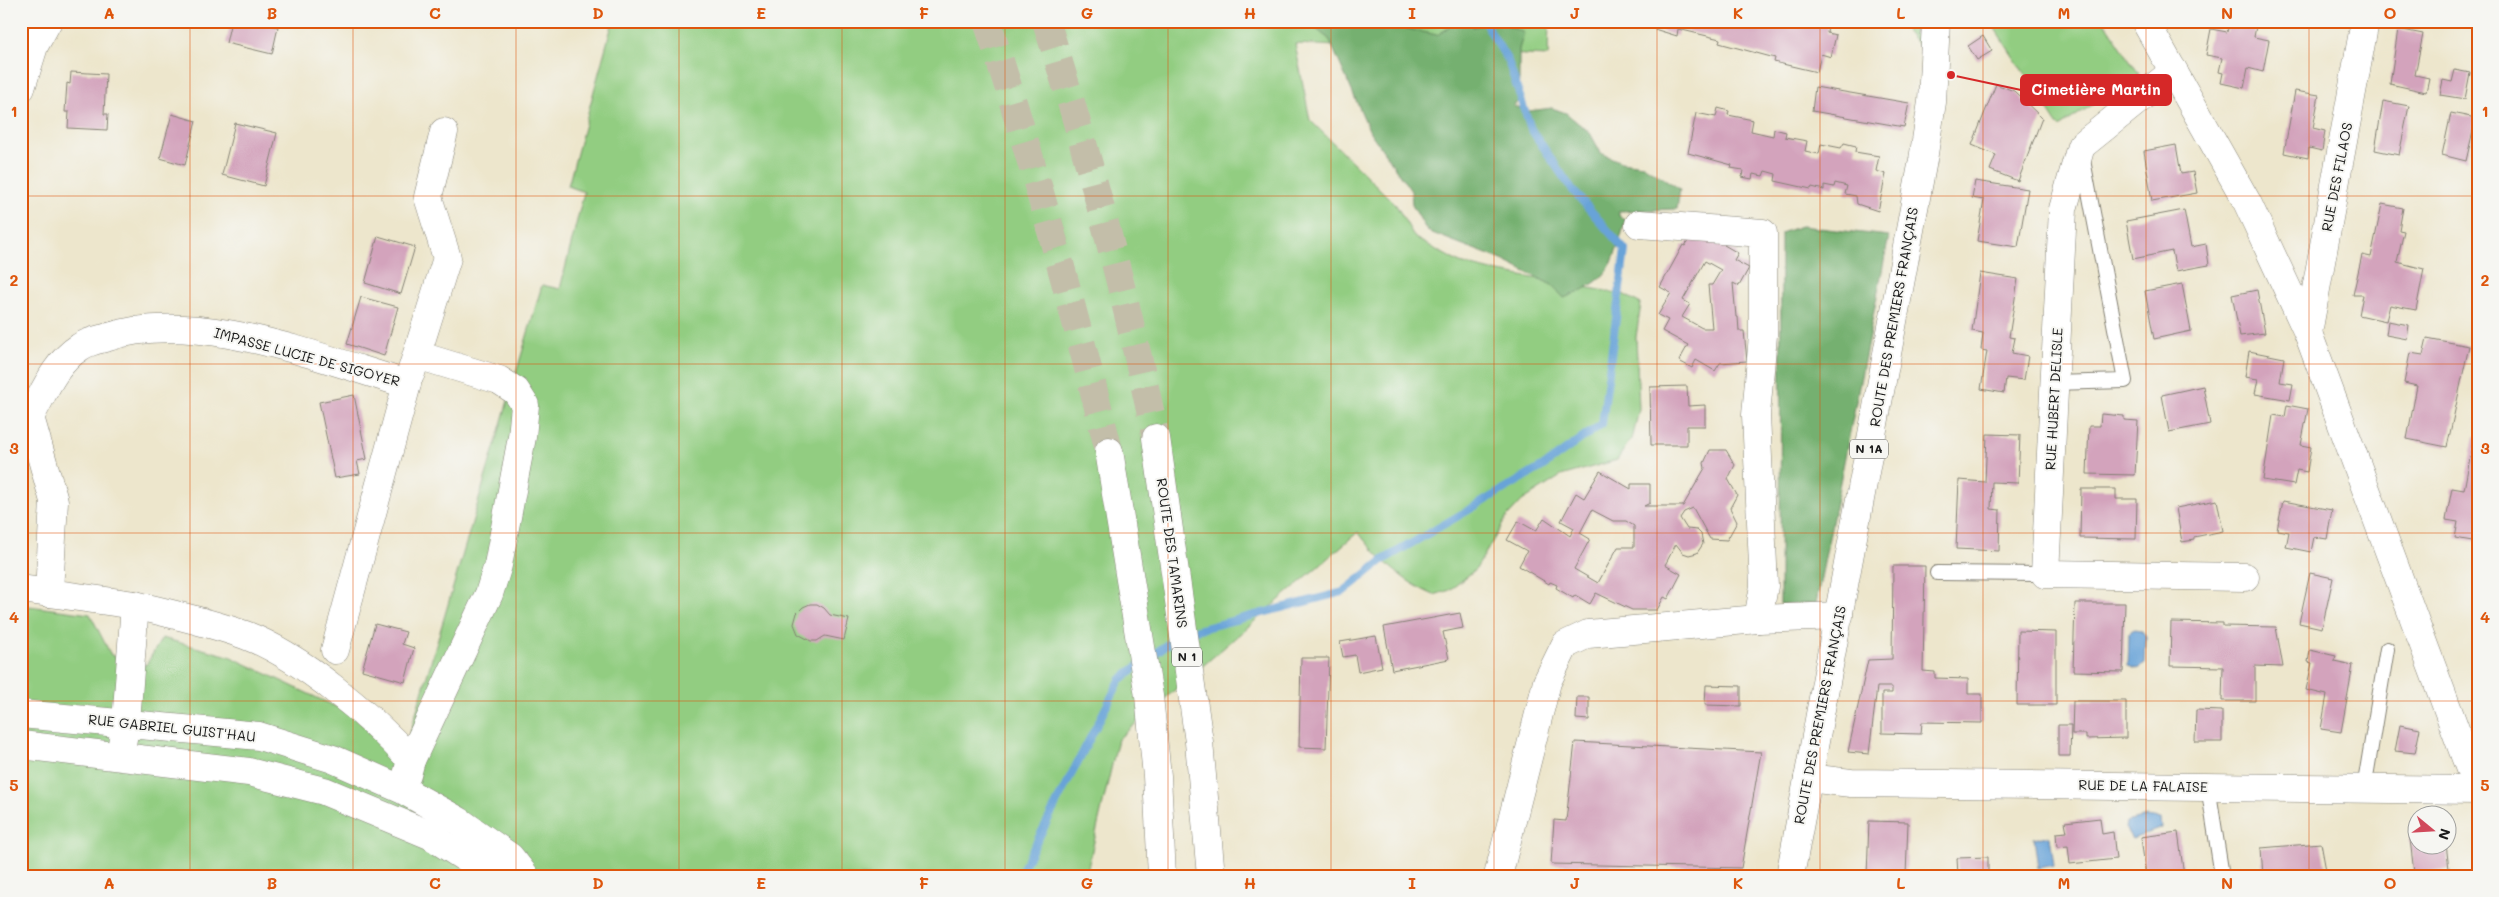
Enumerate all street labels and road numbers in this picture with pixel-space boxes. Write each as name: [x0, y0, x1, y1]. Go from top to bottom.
street label: RUE DES FILAOS: [2317, 121, 2356, 233]
street label: ROUTE DES PREMIERS FRANÇAIS: [1865, 206, 1922, 428]
street label: IMPASSE LUCIE DE SIGOYER: [212, 323, 402, 391]
street label: RUE HUBERT DELISLE: [2040, 327, 2067, 471]
road number: N 1A: [1850, 439, 1888, 458]
street label: ROUTE DES TAMARINS: [1153, 477, 1192, 629]
street label: ROUTE DES PREMIERS FRANÇAIS: [1789, 604, 1850, 826]
road number: N 1: [1172, 648, 1202, 666]
street label: RUE GABRIEL GUIST'HAU: [87, 709, 257, 746]
street label: RUE DE LA FALAISE: [2078, 775, 2208, 796]

